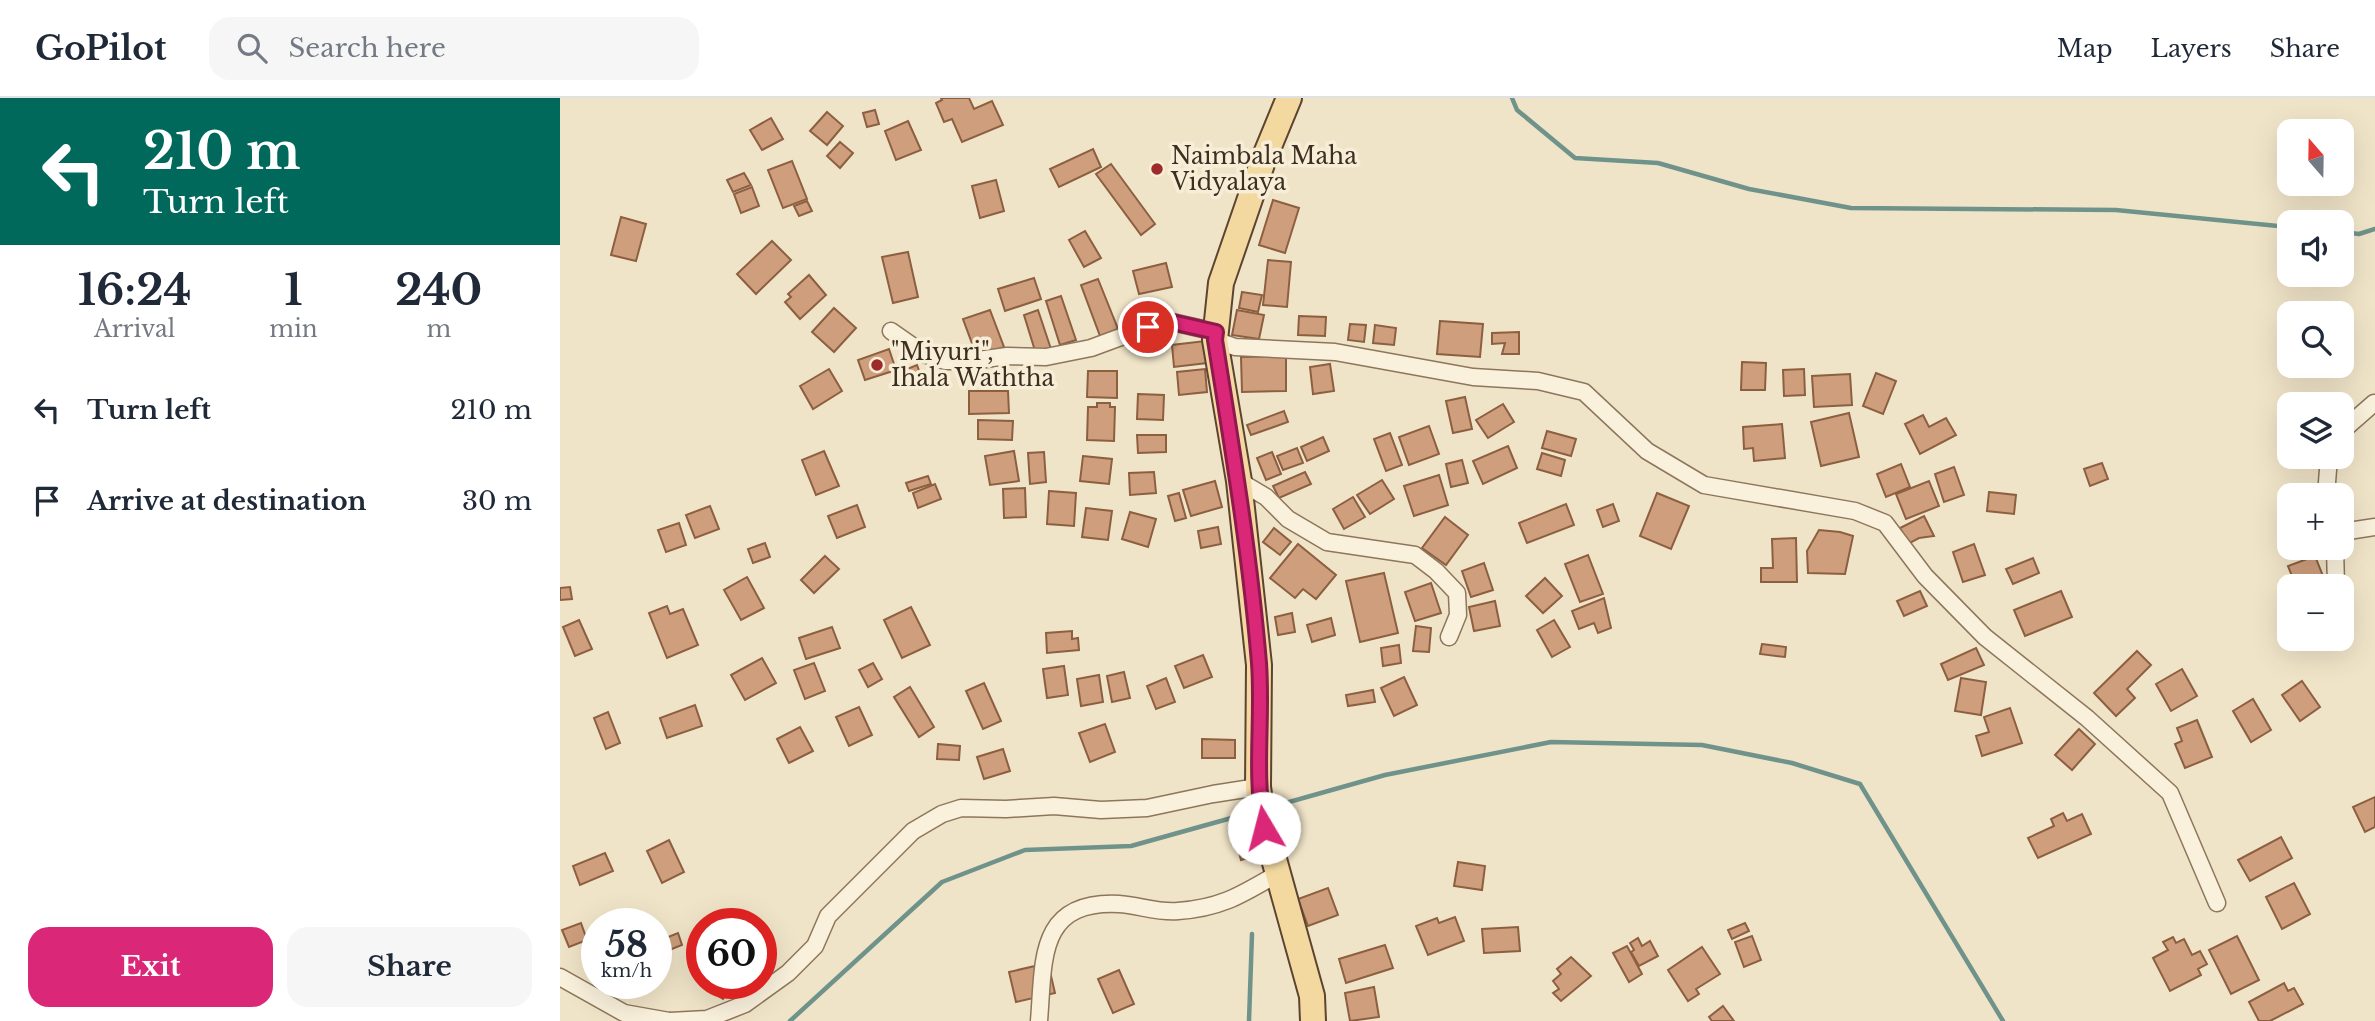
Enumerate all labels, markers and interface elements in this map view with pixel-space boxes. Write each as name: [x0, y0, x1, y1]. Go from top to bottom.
search box: [209, 17, 699, 80]
text: GoPilot: [35, 28, 167, 69]
icon: search: [233, 29, 271, 67]
text: Search here: [289, 32, 446, 64]
text: Map: [2057, 34, 2113, 63]
text: Layers: [2151, 34, 2232, 63]
text: Share: [2270, 34, 2340, 63]
north arrow: [2277, 119, 2354, 196]
map controls: [2277, 119, 2354, 651]
text: 210 m: [143, 121, 301, 182]
icon: left: [28, 126, 119, 217]
place label: Naimbala Maha Vidyalaya: [1170, 142, 1357, 196]
marker: Naimbala Maha Vidyalaya: [1149, 161, 1165, 177]
text: Turn left: [143, 182, 289, 222]
button: sound: [2277, 210, 2354, 287]
text: 16:24: [78, 264, 192, 316]
text: 1: [284, 264, 303, 316]
text: 240: [395, 264, 482, 316]
pin: [1118, 297, 1178, 357]
button: search: [2277, 301, 2354, 378]
icon: arrive: [1129, 308, 1167, 346]
text: Arrival: [94, 315, 175, 343]
text: min: [269, 315, 318, 343]
text: m: [426, 315, 451, 343]
place label: "Miyuri", Ihala Waththa: [891, 338, 1055, 392]
marker: "Miyuri", Ihala Waththa: [869, 357, 885, 373]
icon: left: [28, 391, 66, 429]
button: layers: [2277, 392, 2354, 469]
text: Turn left: [87, 394, 211, 426]
text: 210 m: [450, 394, 532, 426]
icon: arrive: [28, 482, 66, 520]
button: +: [2277, 483, 2354, 560]
text: Arrive at destination: [87, 485, 367, 517]
text: 30 m: [462, 485, 532, 517]
button: −: [2277, 574, 2354, 651]
position arrow: [1227, 791, 1301, 865]
speed limit sign: 60: [686, 908, 777, 999]
text: 58: [605, 923, 648, 966]
button: Exit: [28, 927, 273, 1007]
button: Share: [287, 927, 532, 1007]
text: km/h: [601, 960, 652, 982]

